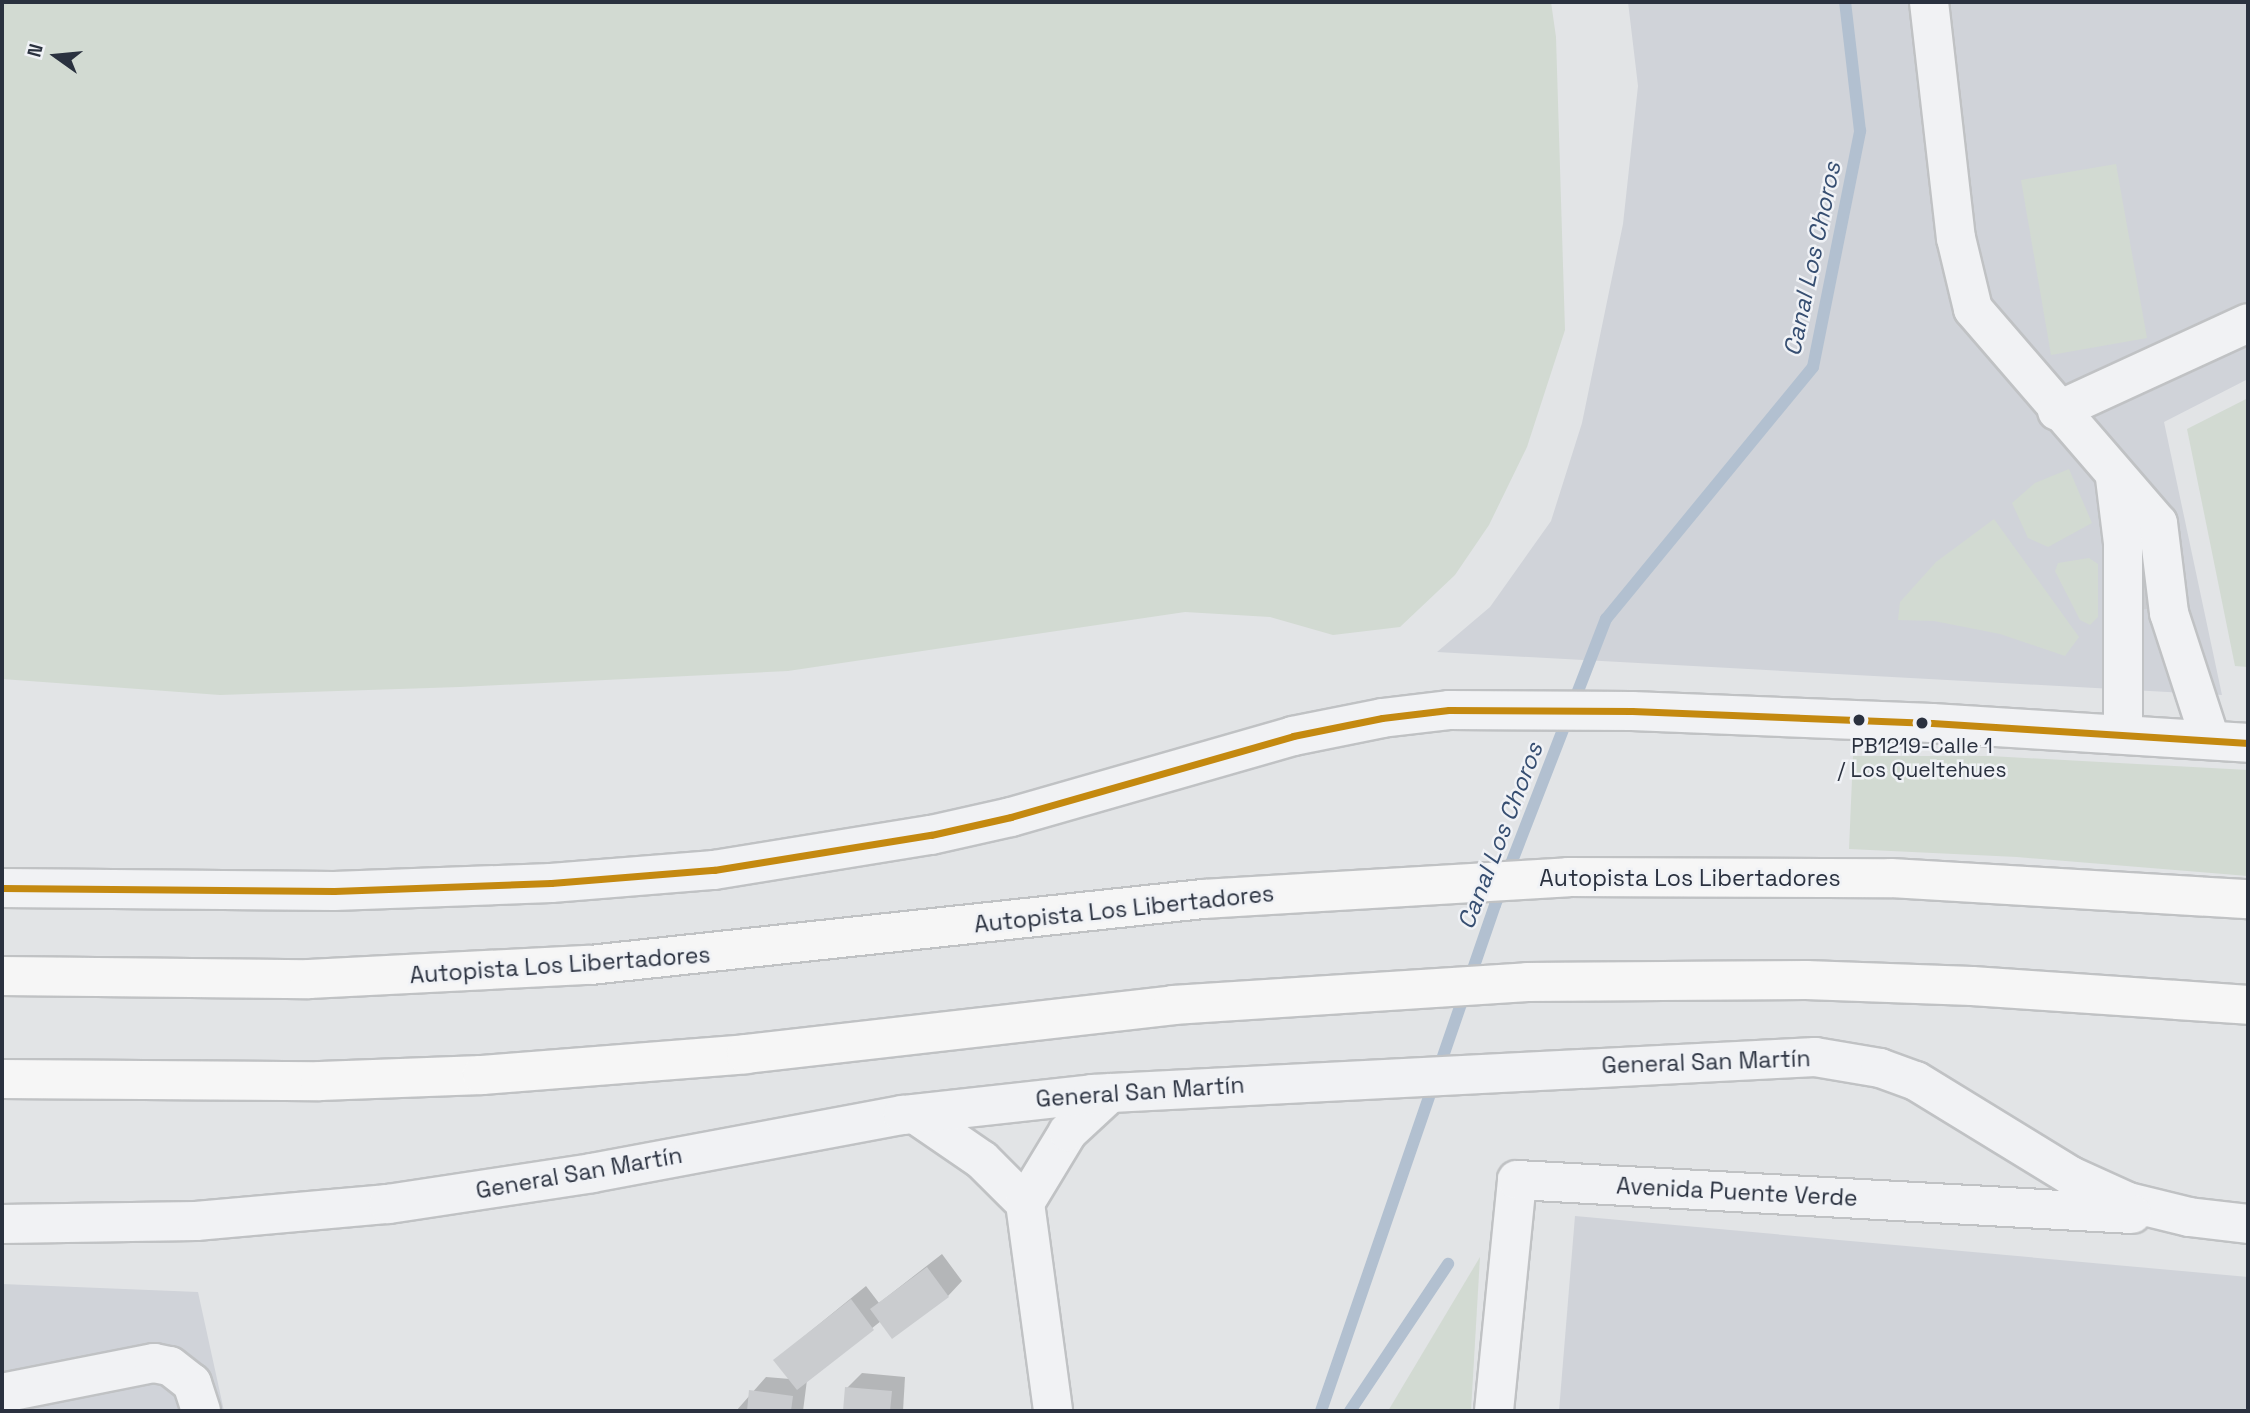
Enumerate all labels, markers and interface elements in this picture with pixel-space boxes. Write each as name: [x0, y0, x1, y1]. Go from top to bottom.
north arrow: [21, 21, 91, 91]
text: N: [22, 41, 49, 60]
water label: Canal Los Choros: [1777, 159, 1847, 359]
unlabelled marker: [1852, 713, 1866, 727]
marker: PB1219-Calle 1 / Los Queltehues: [1915, 716, 1929, 730]
place label: PB1219-Calle 1 / Los Queltehues: [1837, 733, 2007, 783]
water label: Canal Los Choros: [1451, 739, 1549, 933]
street label: Autopista Los Libertadores: [1539, 864, 1841, 892]
street label: Autopista Los Libertadores: [973, 880, 1275, 938]
street label: Autopista Los Libertadores: [409, 941, 711, 989]
street label: General San Martín: [1601, 1045, 1811, 1079]
street label: General San Martín: [1035, 1071, 1245, 1113]
street label: General San Martín: [474, 1141, 684, 1205]
street label: Avenida Puente Verde: [1615, 1172, 1859, 1212]

